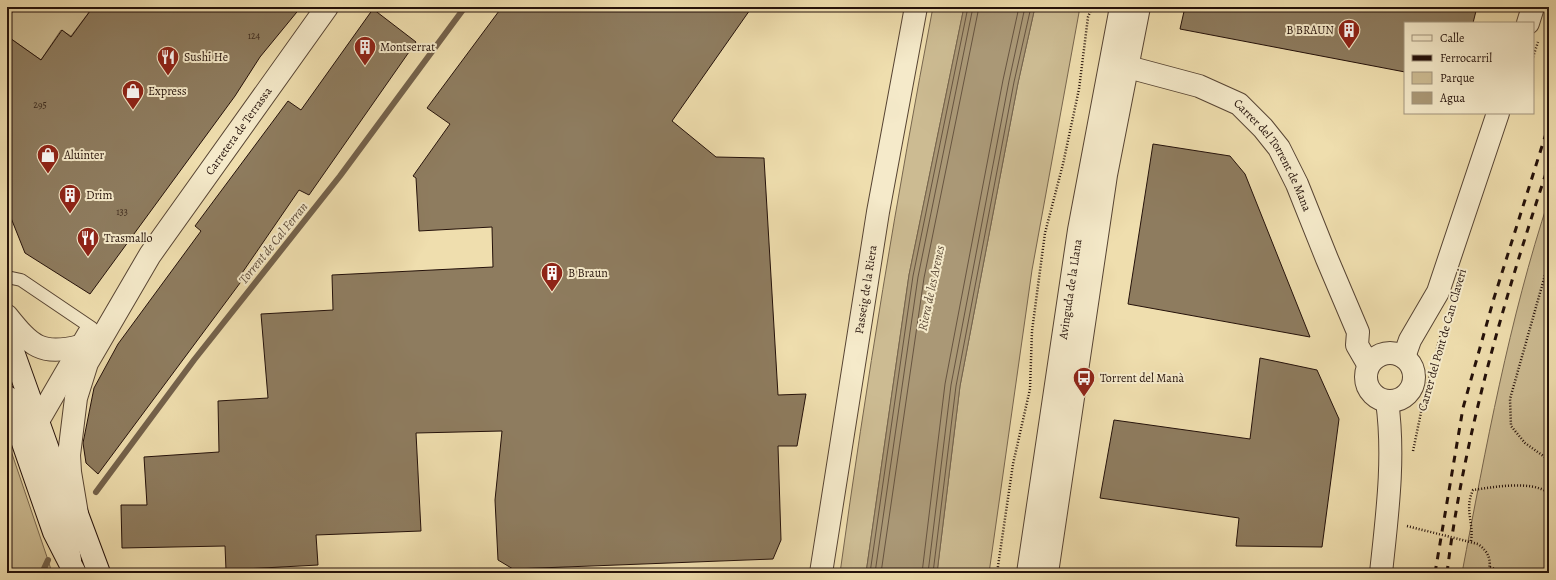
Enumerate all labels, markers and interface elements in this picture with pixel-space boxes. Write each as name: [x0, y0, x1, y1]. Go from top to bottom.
building icon: B BRAUN: [1336, 17, 1362, 50]
place label: B BRAUN: [1286, 22, 1334, 38]
legend: [1404, 22, 1534, 114]
house number: 124: [248, 29, 261, 42]
text: Calle: [1440, 30, 1464, 46]
building icon: Montserrat: [352, 34, 378, 67]
place label: Montserrat: [380, 39, 435, 55]
restaurant icon: Sushi He: [155, 44, 181, 77]
place label: Sushi He: [184, 49, 228, 65]
text: Ferrocarril: [1440, 50, 1492, 66]
text: Parque: [1440, 70, 1475, 86]
shop icon: Express: [120, 78, 146, 111]
place label: Express: [148, 83, 187, 99]
street label: Carretera de Terrassa: [201, 83, 276, 178]
text: Agua: [1439, 90, 1466, 106]
street label: Carrer del Torrent de Mana: [1232, 95, 1315, 214]
house number: 295: [33, 98, 47, 111]
shop icon: Aluinter: [35, 142, 61, 175]
place label: Aluinter: [63, 147, 104, 163]
building icon: Drim: [57, 182, 83, 215]
place label: Drim: [86, 187, 112, 203]
water label: Torrent de Cal Ferran: [235, 198, 311, 288]
house number: 133: [116, 205, 128, 218]
restaurant icon: Trasmallo: [75, 225, 101, 258]
place label: Trasmallo: [104, 230, 153, 246]
street label: Avinguda de la Llana: [1055, 238, 1086, 341]
street label: Passeig de la Riera: [851, 243, 881, 335]
water label: Riera de les Arenes: [914, 243, 948, 332]
building icon: B Braun: [539, 260, 565, 293]
place label: B Braun: [568, 265, 608, 281]
street label: Carrer del Pont de Can Claveri: [1414, 267, 1470, 413]
bus stop icon: Torrent del Manà: [1071, 365, 1097, 398]
place label: Torrent del Manà: [1100, 370, 1185, 386]

